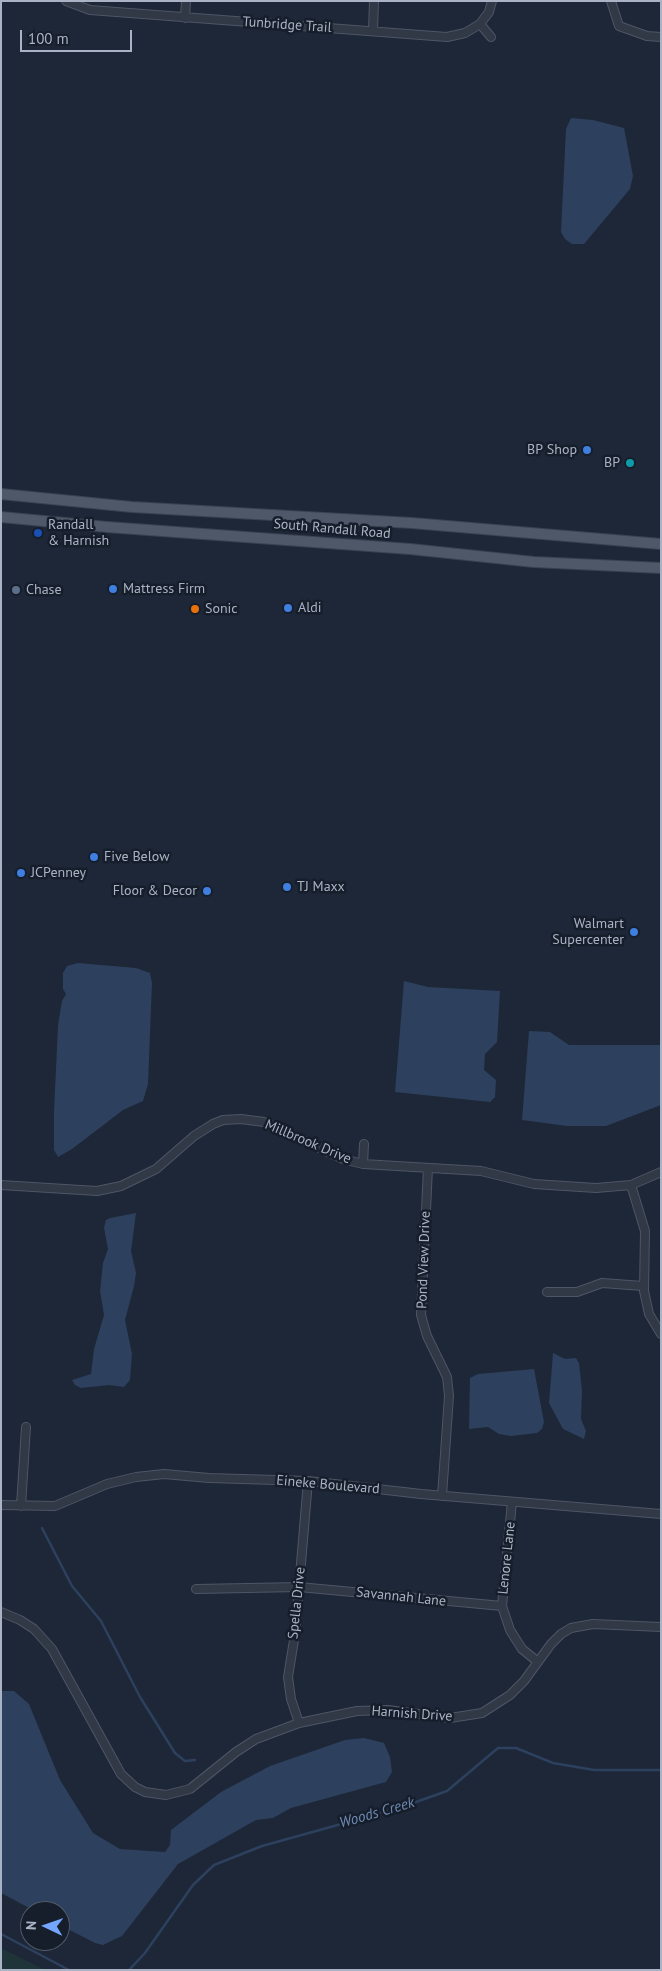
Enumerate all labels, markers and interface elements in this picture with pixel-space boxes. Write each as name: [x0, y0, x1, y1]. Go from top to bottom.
street label: Tunbridge Trail: [242, 14, 332, 36]
scale bar: [22, 20, 135, 52]
text: 100 m: [28, 29, 69, 48]
place label: BP Shop: [527, 442, 577, 458]
marker: BP Shop: [581, 444, 593, 456]
place label: BP: [604, 455, 620, 471]
marker: BP: [624, 457, 636, 469]
street label: South Randall Road: [273, 516, 391, 542]
place label: Randall & Harnish: [48, 517, 109, 550]
marker: Randall & Harnish: [32, 527, 44, 539]
place label: Mattress Firm: [123, 581, 205, 597]
place label: Chase: [26, 582, 62, 598]
marker: Mattress Firm: [107, 583, 119, 595]
marker: Chase: [10, 584, 22, 596]
place label: Aldi: [298, 600, 322, 616]
place label: Sonic: [205, 601, 238, 617]
marker: Aldi: [282, 602, 294, 614]
marker: Sonic: [189, 603, 201, 615]
place label: Five Below: [104, 849, 169, 865]
marker: Five Below: [88, 851, 100, 863]
place label: JCPenney: [31, 865, 86, 881]
marker: JCPenney: [15, 867, 27, 879]
place label: TJ Maxx: [297, 879, 345, 895]
marker: TJ Maxx: [281, 881, 293, 893]
place label: Floor & Decor: [113, 883, 197, 899]
marker: Floor & Decor: [201, 885, 213, 897]
place label: Walmart Supercenter: [552, 916, 624, 949]
marker: Walmart Supercenter: [628, 926, 640, 938]
street label: Millbrook Drive: [262, 1116, 354, 1168]
street label: Pond View Drive: [414, 1211, 434, 1309]
street label: Eineke Boulevard: [276, 1472, 380, 1498]
street label: Lenore Lane: [495, 1521, 519, 1595]
street label: Spella Drive: [285, 1566, 309, 1640]
street label: Savannah Lane: [355, 1584, 447, 1610]
street label: Harnish Drive: [371, 1703, 453, 1725]
water label: Woods Creek: [337, 1794, 417, 1832]
north arrow: [20, 1901, 70, 1951]
text: N: [22, 1920, 40, 1930]

